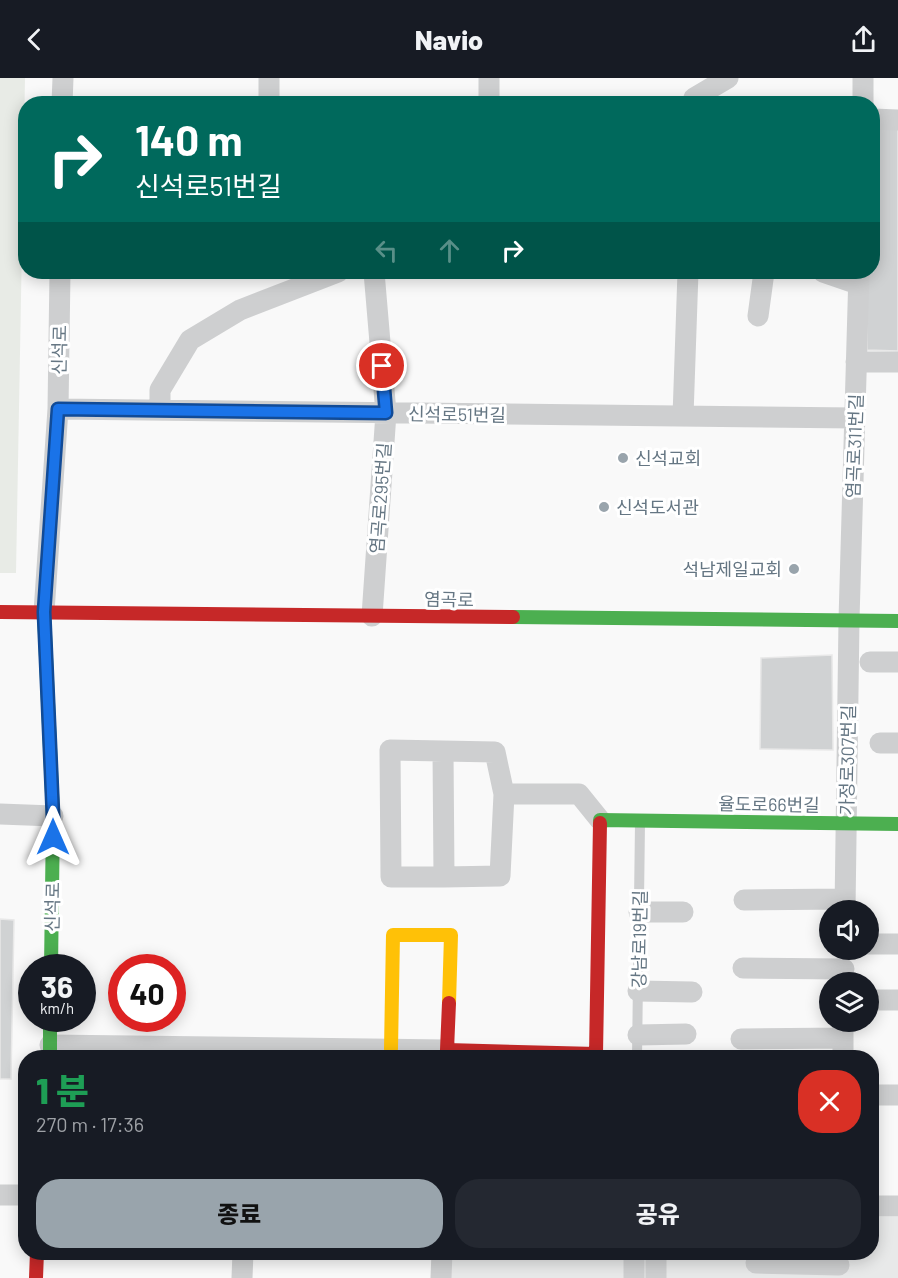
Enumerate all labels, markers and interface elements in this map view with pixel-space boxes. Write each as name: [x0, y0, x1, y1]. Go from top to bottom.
icon: back: [18, 23, 51, 56]
text: Navio: [415, 23, 483, 55]
icon: share: [847, 23, 880, 56]
text: 140 m: [135, 114, 243, 164]
icon: right: [36, 120, 114, 198]
text: 신석로51번길: [135, 169, 282, 201]
icon: left: [370, 234, 403, 267]
icon: ahead: [433, 234, 466, 267]
icon: right: [496, 234, 529, 267]
street label: 신석로: [48, 325, 70, 375]
pin: [356, 340, 407, 391]
icon: arrive: [365, 349, 398, 382]
street label: 염곡로311번길: [841, 393, 867, 499]
street label: 신석로51번길: [408, 402, 506, 426]
street label: 염곡로295번길: [365, 442, 395, 554]
place label: 신석교회: [635, 447, 701, 469]
marker: 신석교회: [616, 451, 630, 465]
place label: 신석도서관: [616, 496, 699, 518]
marker: 신석도서관: [597, 500, 611, 514]
place label: 석남제일교회: [683, 558, 782, 580]
marker: 석남제일교회: [787, 562, 801, 576]
street label: 염곡로: [424, 588, 474, 610]
street label: 가정로307번길: [835, 704, 859, 816]
street label: 율도로66번길: [718, 792, 820, 816]
position arrow: [21, 805, 85, 869]
street label: 신석로: [41, 882, 63, 932]
street label: 강남로19번길: [627, 890, 651, 988]
map controls: [819, 900, 879, 1032]
button: sound: [819, 900, 879, 960]
speed limit sign: 40: [108, 954, 186, 1032]
text: 36: [41, 968, 73, 1004]
button: layers: [819, 972, 879, 1032]
text: km/h: [40, 999, 74, 1017]
text: 1 분: [36, 1068, 89, 1111]
button: close: [798, 1070, 861, 1133]
text: 270 m · 17:36: [36, 1112, 144, 1136]
button: 종료: [36, 1179, 443, 1248]
button: 공유: [455, 1179, 861, 1248]

